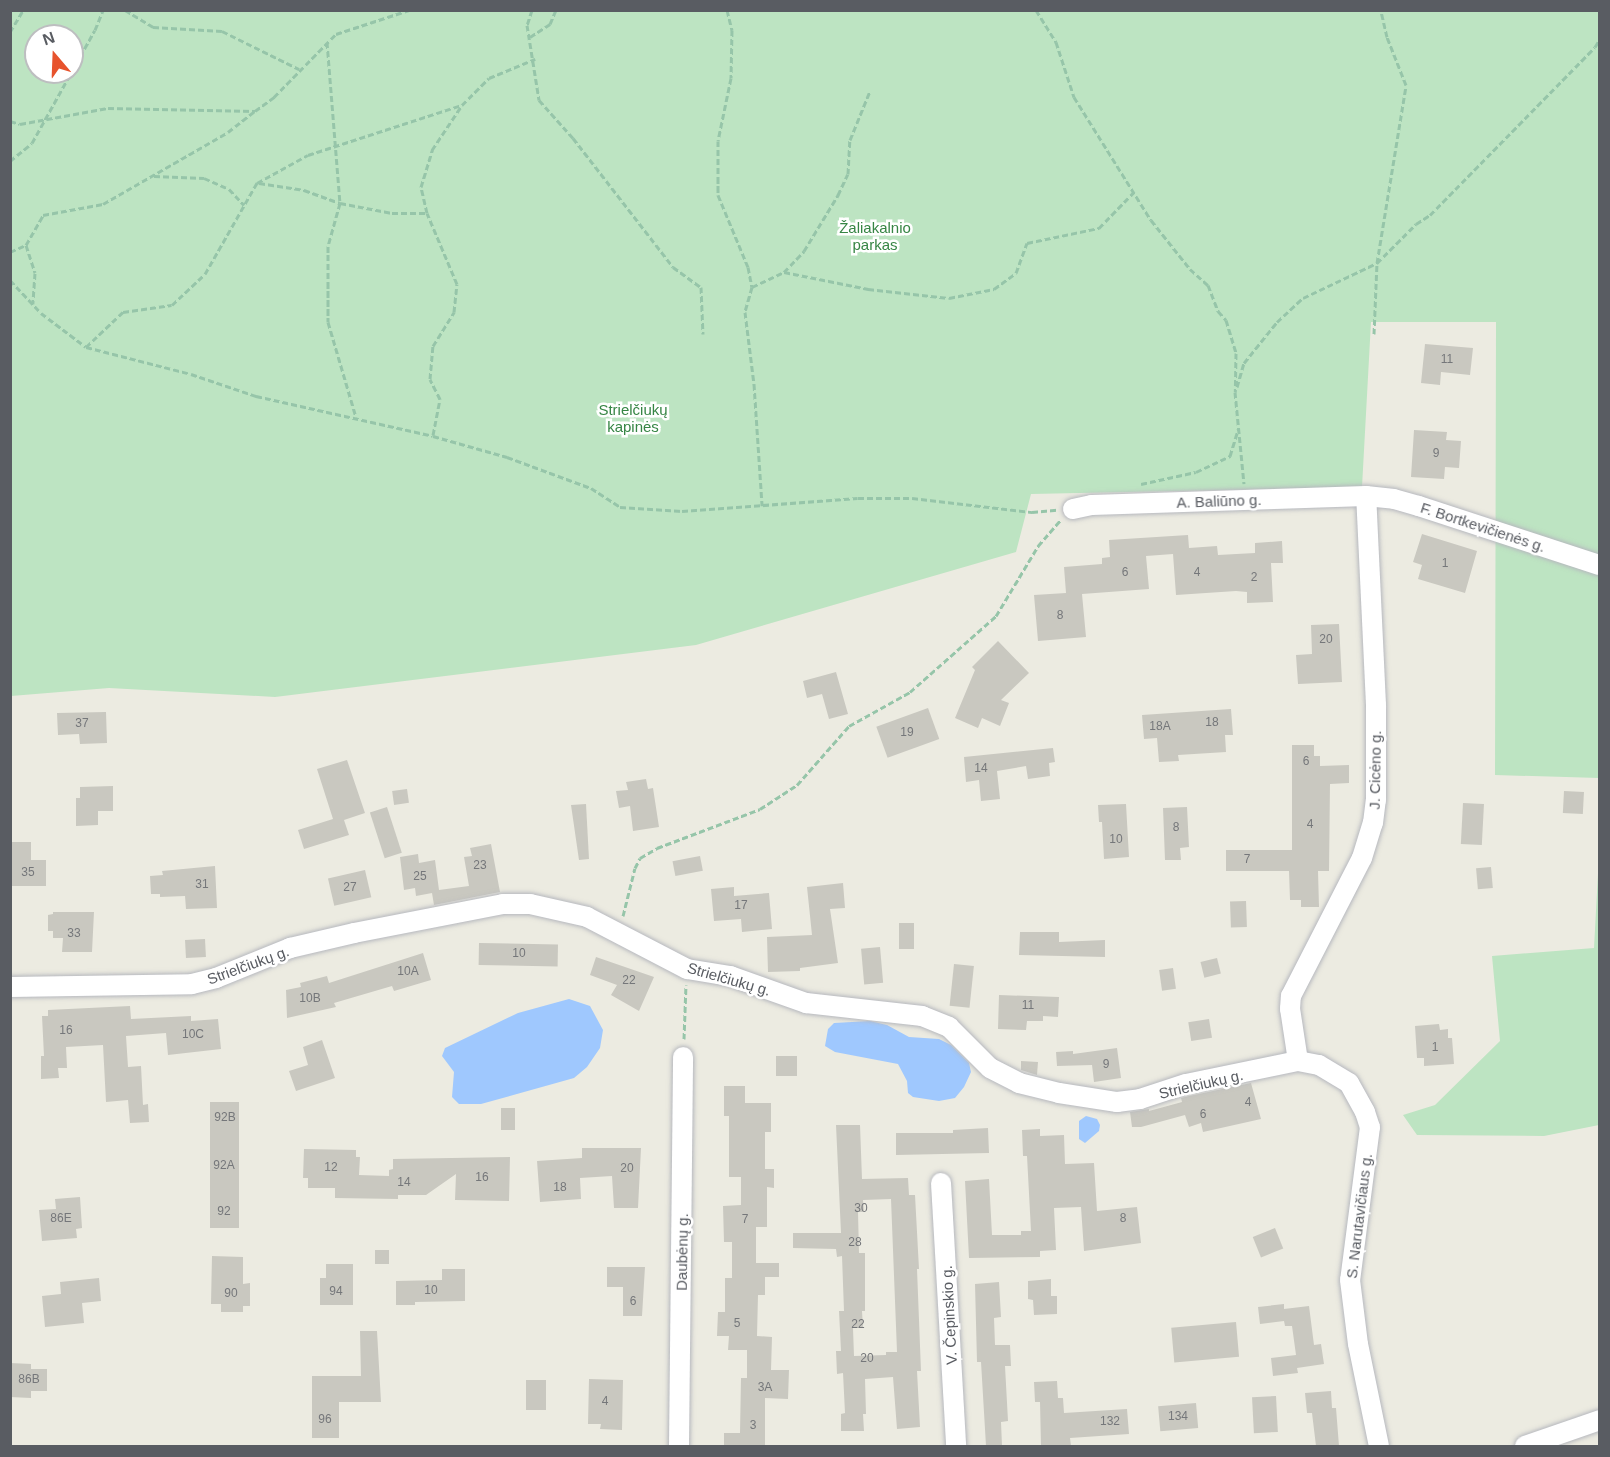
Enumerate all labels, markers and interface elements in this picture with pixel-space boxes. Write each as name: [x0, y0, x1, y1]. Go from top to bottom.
north arrow: [24, 24, 84, 84]
text: N: [40, 28, 57, 48]
park label: Žaliakalnio parkas: [839, 218, 911, 253]
house number: 11: [1441, 353, 1453, 367]
park label: Strielčiukų kapinės: [598, 400, 668, 435]
house number: 9: [1433, 447, 1439, 461]
street label: A. Baliūno g.: [1176, 491, 1262, 511]
street label: F. Bortkevičienės g.: [1418, 498, 1548, 556]
house number: 1: [1442, 557, 1448, 571]
house number: 6: [1122, 566, 1128, 580]
house number: 4: [1194, 566, 1200, 580]
house number: 2: [1251, 571, 1257, 585]
house number: 8: [1057, 609, 1063, 623]
house number: 20: [1319, 633, 1333, 647]
house number: 18: [1205, 716, 1219, 730]
house number: 37: [75, 717, 89, 731]
house number: 18A: [1149, 720, 1171, 734]
house number: 19: [900, 726, 914, 740]
street label: J. Cicėno g.: [1365, 730, 1385, 810]
house number: 6: [1303, 755, 1309, 769]
house number: 14: [974, 762, 988, 776]
house number: 4: [1307, 818, 1313, 832]
house number: 8: [1173, 821, 1179, 835]
house number: 10: [1109, 833, 1123, 847]
house number: 7: [1244, 853, 1250, 867]
house number: 23: [473, 859, 487, 873]
house number: 35: [21, 866, 35, 880]
house number: 25: [413, 870, 427, 884]
house number: 31: [195, 878, 209, 892]
house number: 27: [343, 881, 357, 895]
house number: 17: [734, 899, 748, 913]
house number: 33: [67, 927, 81, 941]
street label: Strielčiukų g.: [205, 942, 291, 988]
house number: 10: [512, 947, 526, 961]
street label: Strielčiukų g.: [685, 959, 773, 999]
house number: 10A: [397, 965, 419, 979]
house number: 22: [622, 974, 636, 988]
house number: 10B: [299, 992, 321, 1006]
house number: 11: [1022, 999, 1034, 1013]
house number: 16: [59, 1024, 73, 1038]
house number: 10C: [182, 1028, 204, 1042]
house number: 1: [1432, 1041, 1438, 1055]
house number: 9: [1103, 1058, 1109, 1072]
street label: Strielčiukų g.: [1157, 1066, 1245, 1102]
house number: 4: [1245, 1096, 1251, 1110]
house number: 6: [1200, 1108, 1206, 1122]
house number: 92B: [214, 1111, 236, 1125]
street label: S. Narutavičiaus g.: [1342, 1152, 1376, 1280]
house number: 92A: [213, 1159, 235, 1173]
house number: 12: [324, 1161, 338, 1175]
house number: 20: [620, 1162, 634, 1176]
house number: 16: [475, 1171, 489, 1185]
house number: 14: [397, 1176, 411, 1190]
house number: 18: [553, 1181, 567, 1195]
house number: 30: [854, 1202, 868, 1216]
house number: 92: [217, 1205, 231, 1219]
house number: 86E: [50, 1212, 72, 1226]
house number: 8: [1120, 1212, 1126, 1226]
street label: Daubėnų g.: [672, 1213, 692, 1291]
house number: 7: [742, 1213, 748, 1227]
house number: 28: [848, 1236, 862, 1250]
street label: V. Čepinskio g.: [937, 1265, 961, 1365]
house number: 10: [424, 1284, 438, 1298]
house number: 94: [329, 1285, 343, 1299]
house number: 90: [224, 1287, 238, 1301]
house number: 6: [630, 1295, 636, 1309]
house number: 5: [734, 1317, 740, 1331]
house number: 22: [851, 1318, 865, 1332]
house number: 20: [860, 1352, 874, 1366]
house number: 86B: [18, 1373, 40, 1387]
house number: 3A: [758, 1381, 772, 1395]
house number: 4: [602, 1395, 608, 1409]
house number: 134: [1168, 1410, 1188, 1424]
house number: 96: [318, 1413, 332, 1427]
house number: 132: [1100, 1415, 1120, 1429]
house number: 3: [750, 1419, 756, 1433]

